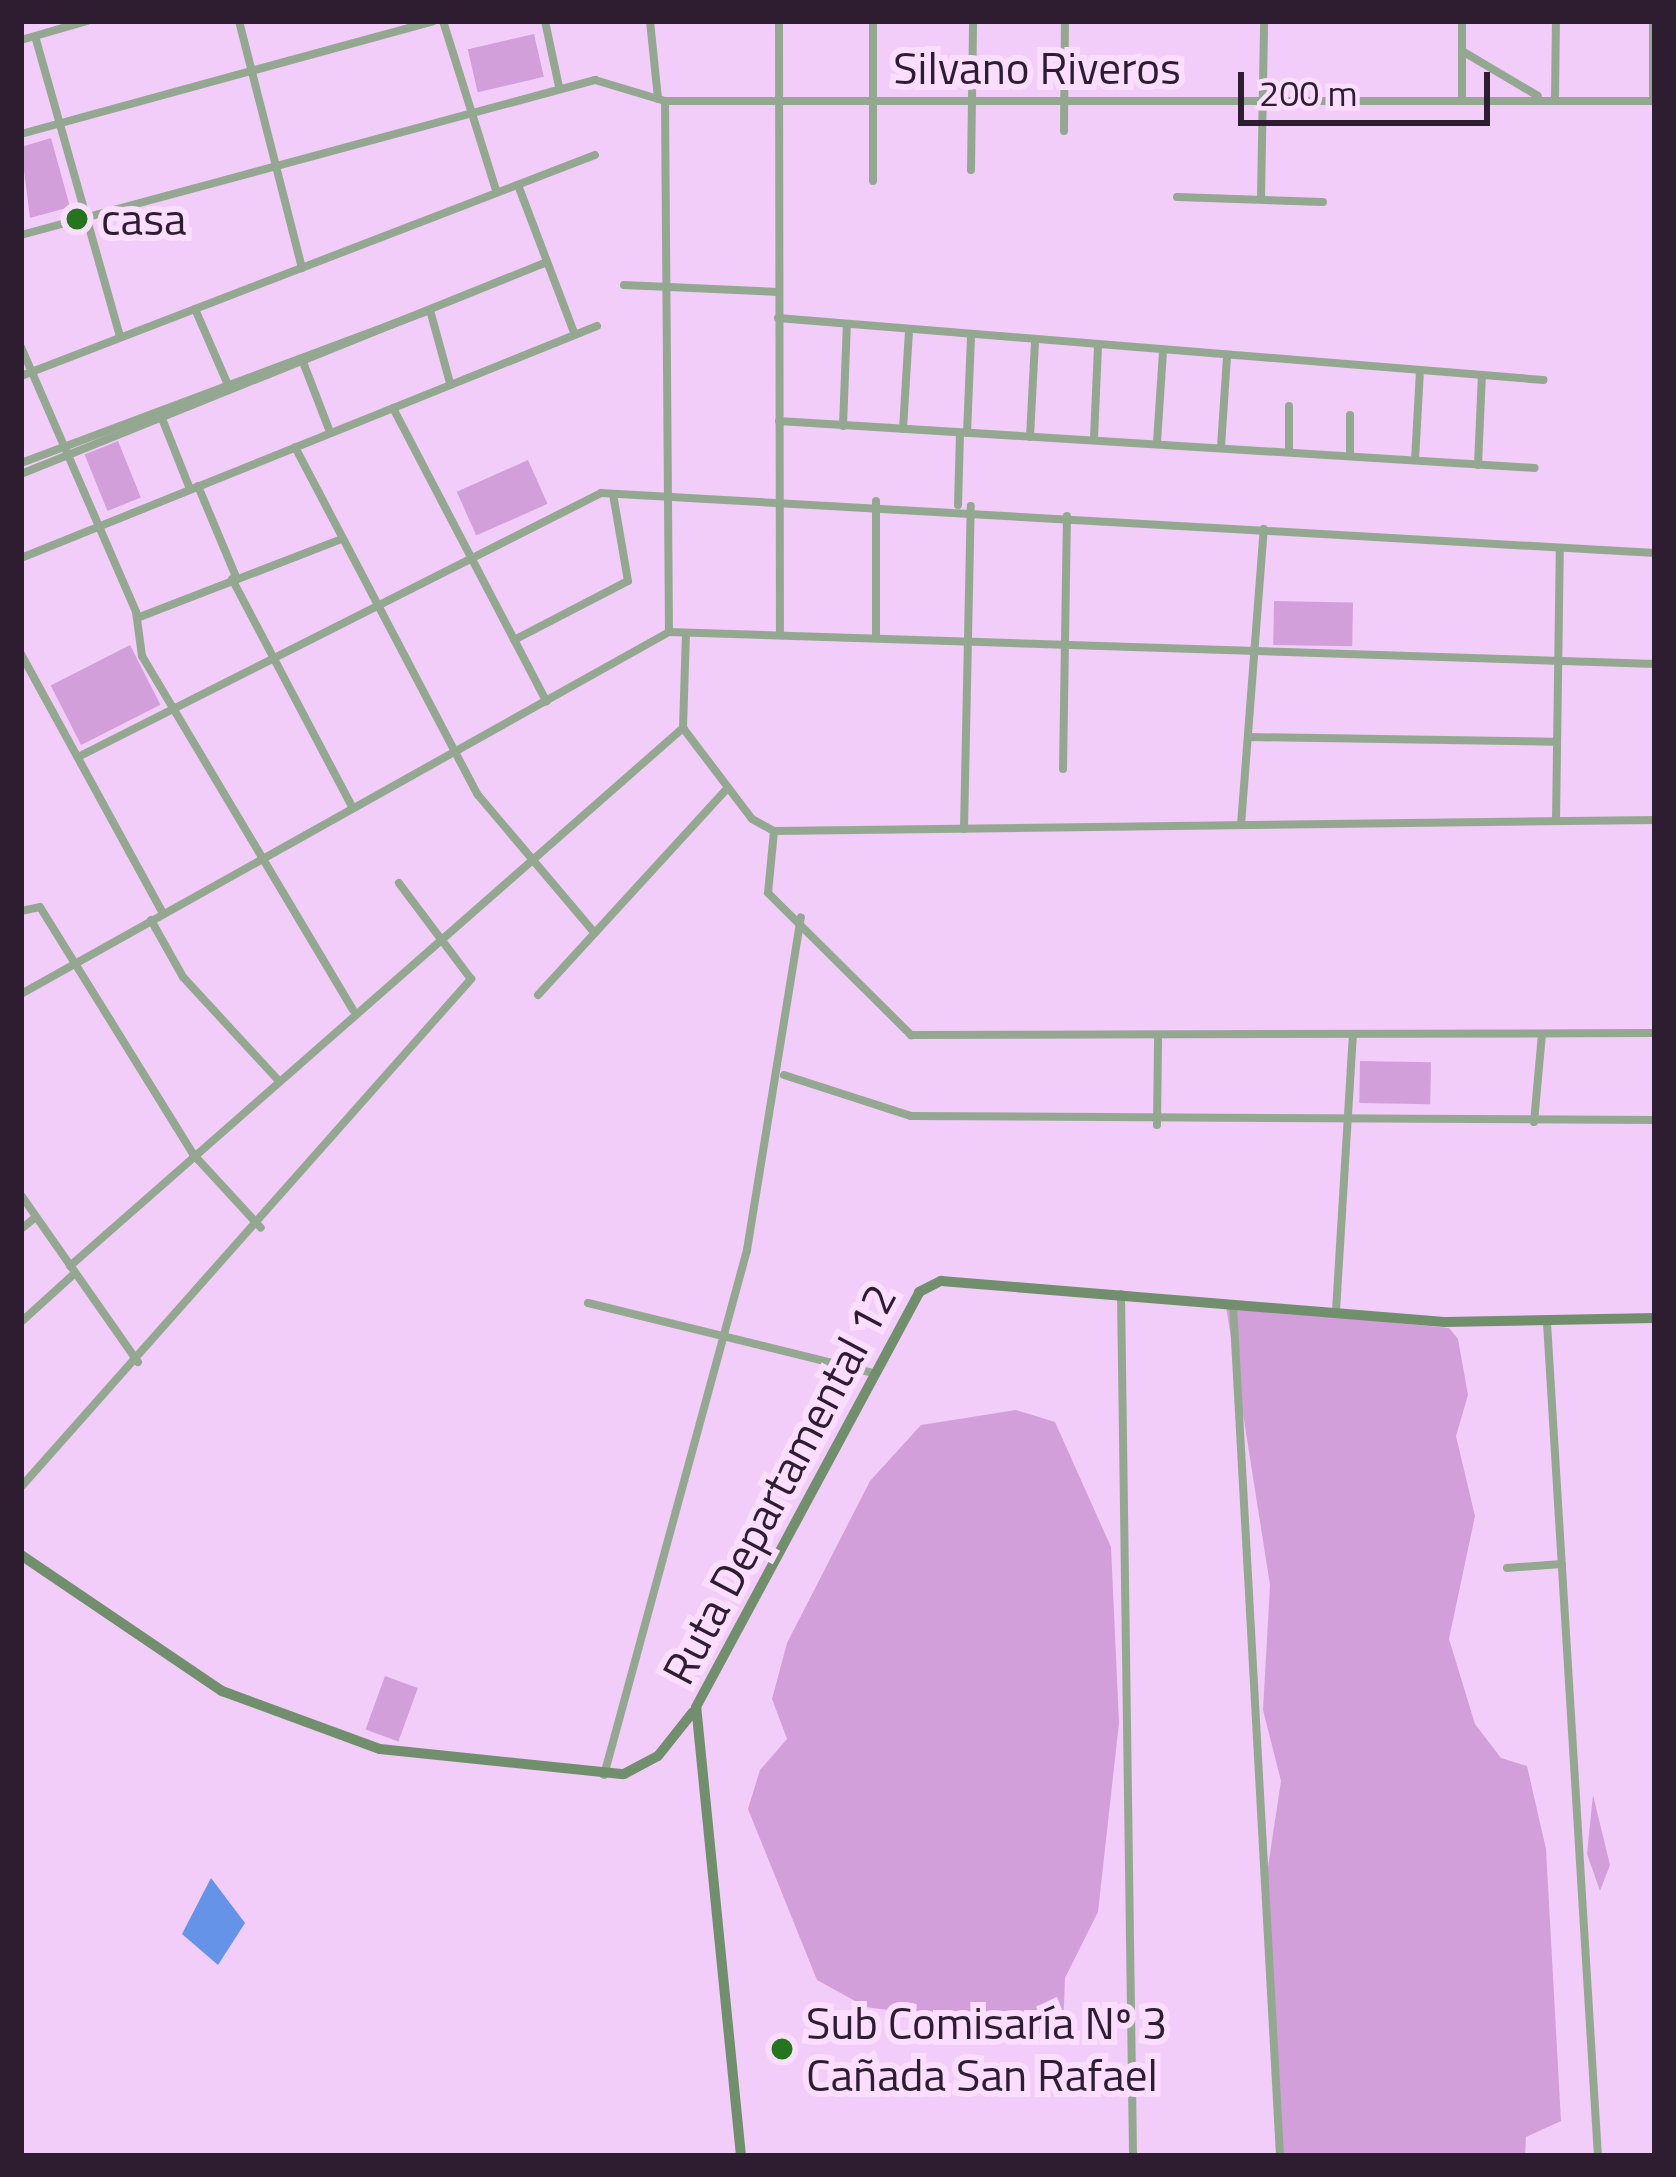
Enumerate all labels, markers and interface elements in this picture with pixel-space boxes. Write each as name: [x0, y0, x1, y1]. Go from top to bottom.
street label: Silvano Riveros: [893, 41, 1181, 95]
scale bar: [1244, 48, 1496, 122]
text: 200 m: [1259, 65, 1358, 120]
place label: casa: [101, 192, 187, 246]
marker: casa: [64, 206, 90, 232]
street label: Ruta Departamental 12: [651, 1275, 907, 1693]
place label: Sub Comisaría Nº 3 Cañada San Rafael: [806, 1996, 1167, 2102]
marker: Sub Comisaría Nº 3 Cañada San Rafael: [769, 2036, 795, 2062]

